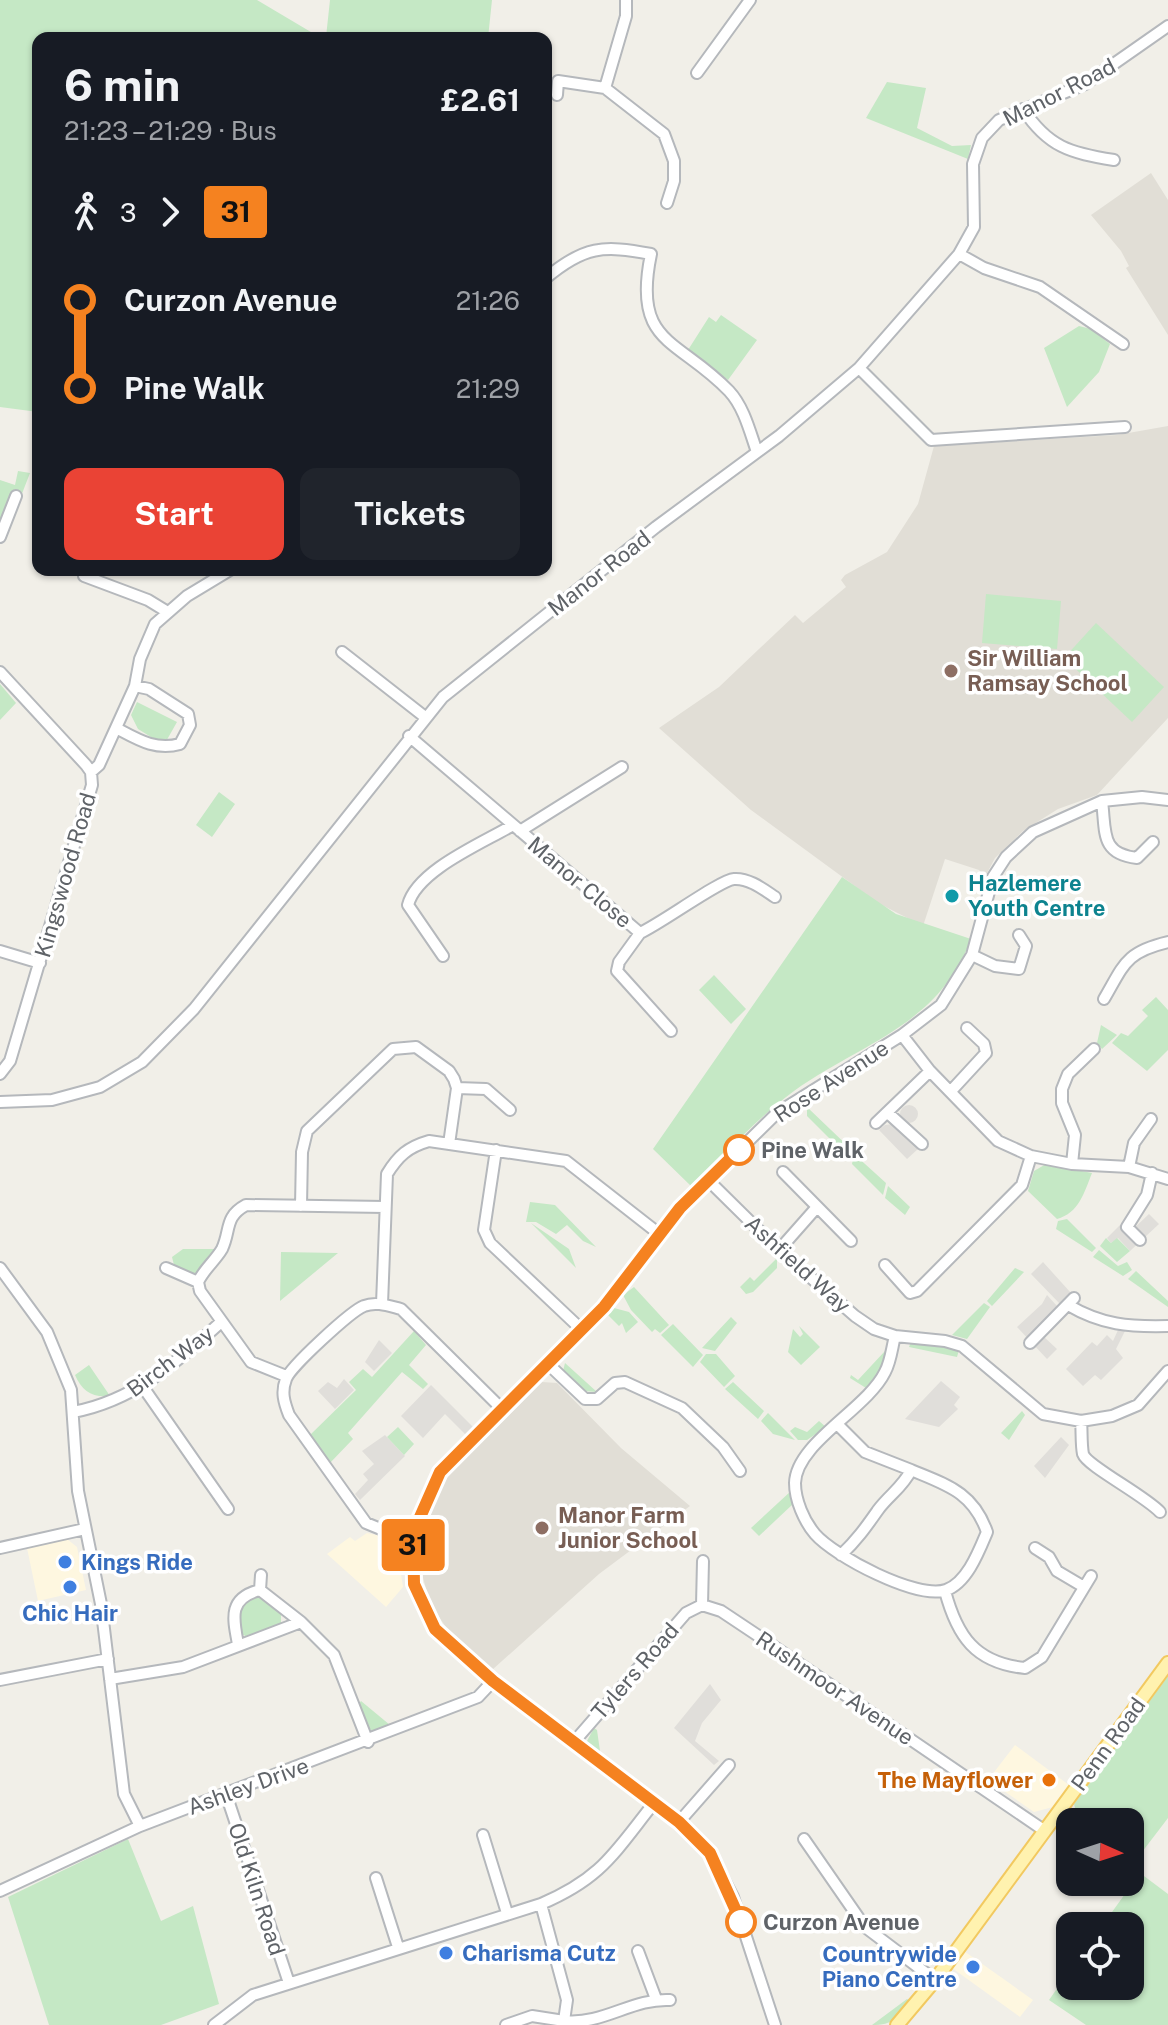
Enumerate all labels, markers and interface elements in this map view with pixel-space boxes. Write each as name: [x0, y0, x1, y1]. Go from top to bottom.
street label: Manor Road: [998, 53, 1120, 131]
text: 6 min: [64, 59, 180, 111]
text: £2.61: [441, 82, 520, 118]
text: 21:23 – 21:29 · Bus: [64, 115, 277, 146]
icon: walk: [64, 190, 108, 234]
icon: forward: [148, 190, 192, 234]
text: 31: [220, 195, 251, 228]
text: 3: [120, 197, 136, 228]
text: Curzon Avenue: [124, 282, 338, 318]
text: 21:26: [456, 285, 520, 316]
text: Pine Walk: [124, 370, 265, 406]
text: 21:29: [456, 373, 520, 404]
button: Start: [64, 468, 284, 560]
button: Tickets: [300, 468, 520, 560]
street label: Manor Road: [543, 525, 655, 621]
place label: Sir William Ramsay School: [967, 645, 1128, 696]
marker: Sir William Ramsay School: [942, 662, 960, 680]
street label: Kingswood Road: [29, 790, 101, 960]
street label: Manor Close: [523, 831, 637, 933]
place label: Hazlemere Youth Centre: [968, 870, 1105, 921]
marker: Hazlemere Youth Centre: [943, 887, 961, 905]
street label: Rose Avenue: [769, 1034, 893, 1128]
marker: Pine Walk: [724, 1135, 754, 1165]
place label: Pine Walk: [761, 1137, 864, 1163]
street label: Ashfield Way: [740, 1210, 856, 1318]
street label: Birch Way: [122, 1320, 219, 1402]
place label: Manor Farm Junior School: [558, 1502, 698, 1553]
line badge: 31: [377, 1519, 449, 1571]
marker: Manor Farm Junior School: [533, 1519, 551, 1537]
text: 31: [398, 1528, 428, 1561]
place label: Kings Ride: [81, 1549, 193, 1575]
marker: Kings Ride: [56, 1553, 74, 1571]
marker: Chic Hair: [61, 1578, 79, 1596]
place label: Chic Hair: [22, 1600, 118, 1626]
street label: Tylers Road: [586, 1617, 684, 1725]
street label: Rushmoor Avenue: [751, 1626, 919, 1750]
street label: Penn Road: [1065, 1692, 1151, 1796]
street label: Ashley Drive: [184, 1752, 312, 1820]
place label: The Mayflower: [877, 1767, 1033, 1793]
marker: The Mayflower: [1040, 1771, 1058, 1789]
north arrow: [1056, 1808, 1144, 1896]
map controls: [1056, 1808, 1144, 2000]
street label: Old Kiln Road: [223, 1819, 291, 1959]
marker: Curzon Avenue: [726, 1907, 756, 1937]
place label: Curzon Avenue: [763, 1909, 920, 1935]
button: locate: [1056, 1912, 1144, 2000]
place label: Charisma Cutz: [462, 1940, 616, 1966]
place label: Countrywide Piano Centre: [822, 1941, 957, 1992]
marker: Charisma Cutz: [437, 1944, 455, 1962]
marker: Countrywide Piano Centre: [964, 1958, 982, 1976]

